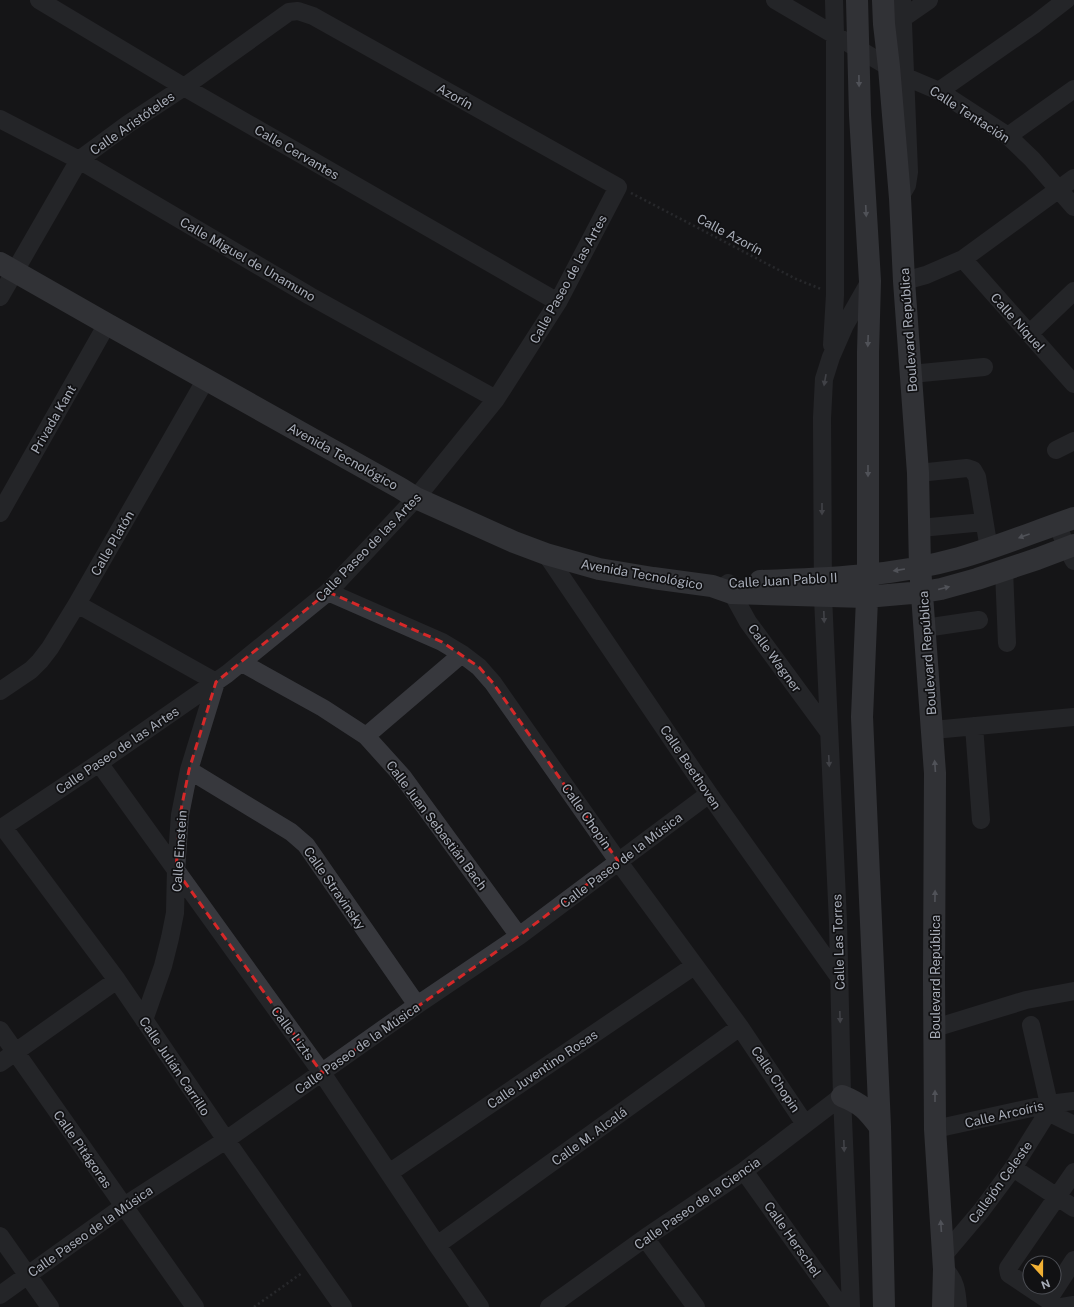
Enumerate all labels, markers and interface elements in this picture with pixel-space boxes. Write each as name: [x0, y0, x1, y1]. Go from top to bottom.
one-way arrow: [856, 75, 863, 87]
street label: Azorín: [434, 81, 475, 112]
street label: Calle Tentación: [927, 83, 1013, 146]
street label: Calle Aristóteles: [87, 89, 177, 158]
street label: Calle Cervantes: [252, 122, 342, 183]
one-way arrow: [862, 205, 869, 217]
street label: Calle Azorín: [694, 211, 765, 258]
street label: Calle Paseo de las Artes: [527, 212, 610, 346]
street label: Calle Miguel de Unamuno: [177, 214, 318, 304]
street label: Boulevard República: [897, 267, 920, 393]
street label: Calle Níquel: [988, 290, 1048, 355]
one-way arrow: [865, 335, 871, 348]
one-way arrow: [822, 373, 828, 386]
street label: Privada Kant: [28, 382, 79, 456]
street label: Avenida Tecnológico: [285, 420, 400, 493]
one-way arrow: [865, 465, 871, 478]
street label: Calle Paseo de las Artes: [313, 490, 424, 605]
one-way arrow: [819, 503, 825, 516]
street label: Calle Platón: [88, 508, 137, 578]
one-way arrow: [1018, 533, 1030, 539]
street label: Avenida Tecnológico: [580, 556, 704, 593]
one-way arrow: [893, 567, 905, 573]
street label: Calle Juan Pablo II: [728, 570, 838, 591]
one-way arrow: [938, 584, 951, 590]
street label: Boulevard República: [916, 590, 939, 716]
one-way arrow: [820, 611, 827, 623]
street label: Calle Wagner: [745, 621, 804, 695]
street label: Calle Paseo de las Artes: [53, 704, 182, 797]
street label: Calle Beethoven: [657, 722, 724, 812]
one-way arrow: [826, 755, 833, 767]
street label: Calle Juan Sebastián Bach: [383, 758, 490, 893]
one-way arrow: [931, 760, 938, 772]
street label: Calle Chopin: [559, 781, 615, 852]
street label: Calle Einstein: [169, 810, 190, 892]
street label: Calle Paseo de la Música: [557, 810, 685, 911]
street label: Calle Stravinsky: [300, 844, 369, 933]
one-way arrow: [932, 889, 938, 902]
street label: Calle Las Torres: [829, 894, 848, 990]
street label: Boulevard República: [928, 915, 943, 1039]
street label: Calle Paseo de la Música: [292, 1000, 423, 1097]
street label: Calle Lizts: [268, 1004, 317, 1063]
one-way arrow: [837, 1011, 843, 1024]
street label: Calle Julián Carrillo: [136, 1014, 213, 1118]
street label: Calle Juventino Rosas: [484, 1027, 600, 1112]
street label: Calle Chopin: [748, 1044, 803, 1115]
one-way arrow: [932, 1089, 938, 1102]
street label: Calle Arcoíris: [963, 1098, 1045, 1131]
street label: Calle M. Alcalá: [549, 1104, 630, 1169]
street label: Calle Pitágoras: [50, 1108, 115, 1191]
street label: Callejón Celeste: [966, 1138, 1035, 1226]
one-way arrow: [841, 1140, 848, 1153]
street label: Calle Paseo de la Ciencia: [631, 1154, 763, 1253]
street label: Calle Paseo de la Música: [25, 1183, 156, 1280]
street label: Calle Herschel: [761, 1199, 824, 1280]
one-way arrow: [938, 1220, 945, 1232]
north arrow: [1022, 1255, 1062, 1295]
text: N: [1039, 1277, 1052, 1291]

